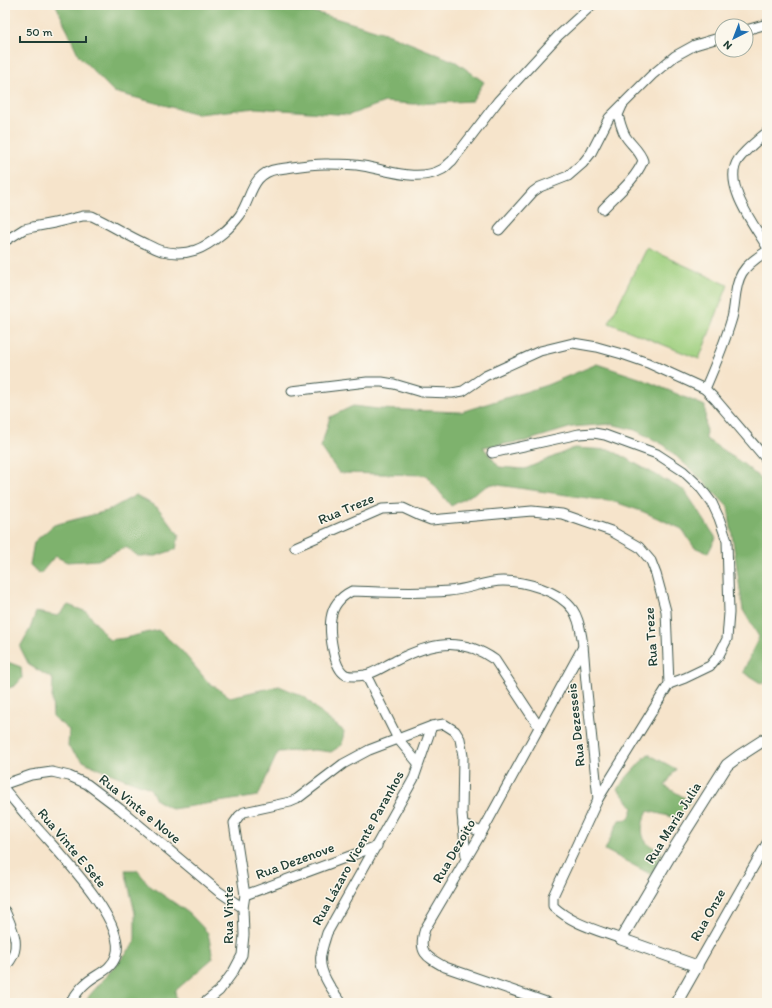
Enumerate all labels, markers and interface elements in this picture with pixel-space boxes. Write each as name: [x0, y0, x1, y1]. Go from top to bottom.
scale bar: [20, 18, 86, 44]
north arrow: [714, 18, 754, 58]
text: 50 m: [26, 25, 52, 39]
text: N: [721, 38, 735, 52]
street label: Rua Treze: [315, 489, 377, 528]
street label: Rua Treze: [640, 606, 662, 667]
street label: Rua Dezesseis: [563, 682, 589, 768]
street label: Rua Lázaro Vicente Paranhos: [308, 768, 408, 928]
street label: Rua Vinte e Nove: [96, 771, 185, 847]
street label: Rua Maria Julia: [641, 779, 705, 867]
street label: Rua Vinte E Sete: [34, 805, 110, 891]
street label: Rua Dezoito: [429, 816, 479, 886]
street label: Rua Dezenove: [253, 839, 337, 883]
street label: Rua Vinte: [220, 886, 237, 944]
street label: Rua Onze: [687, 886, 729, 944]

